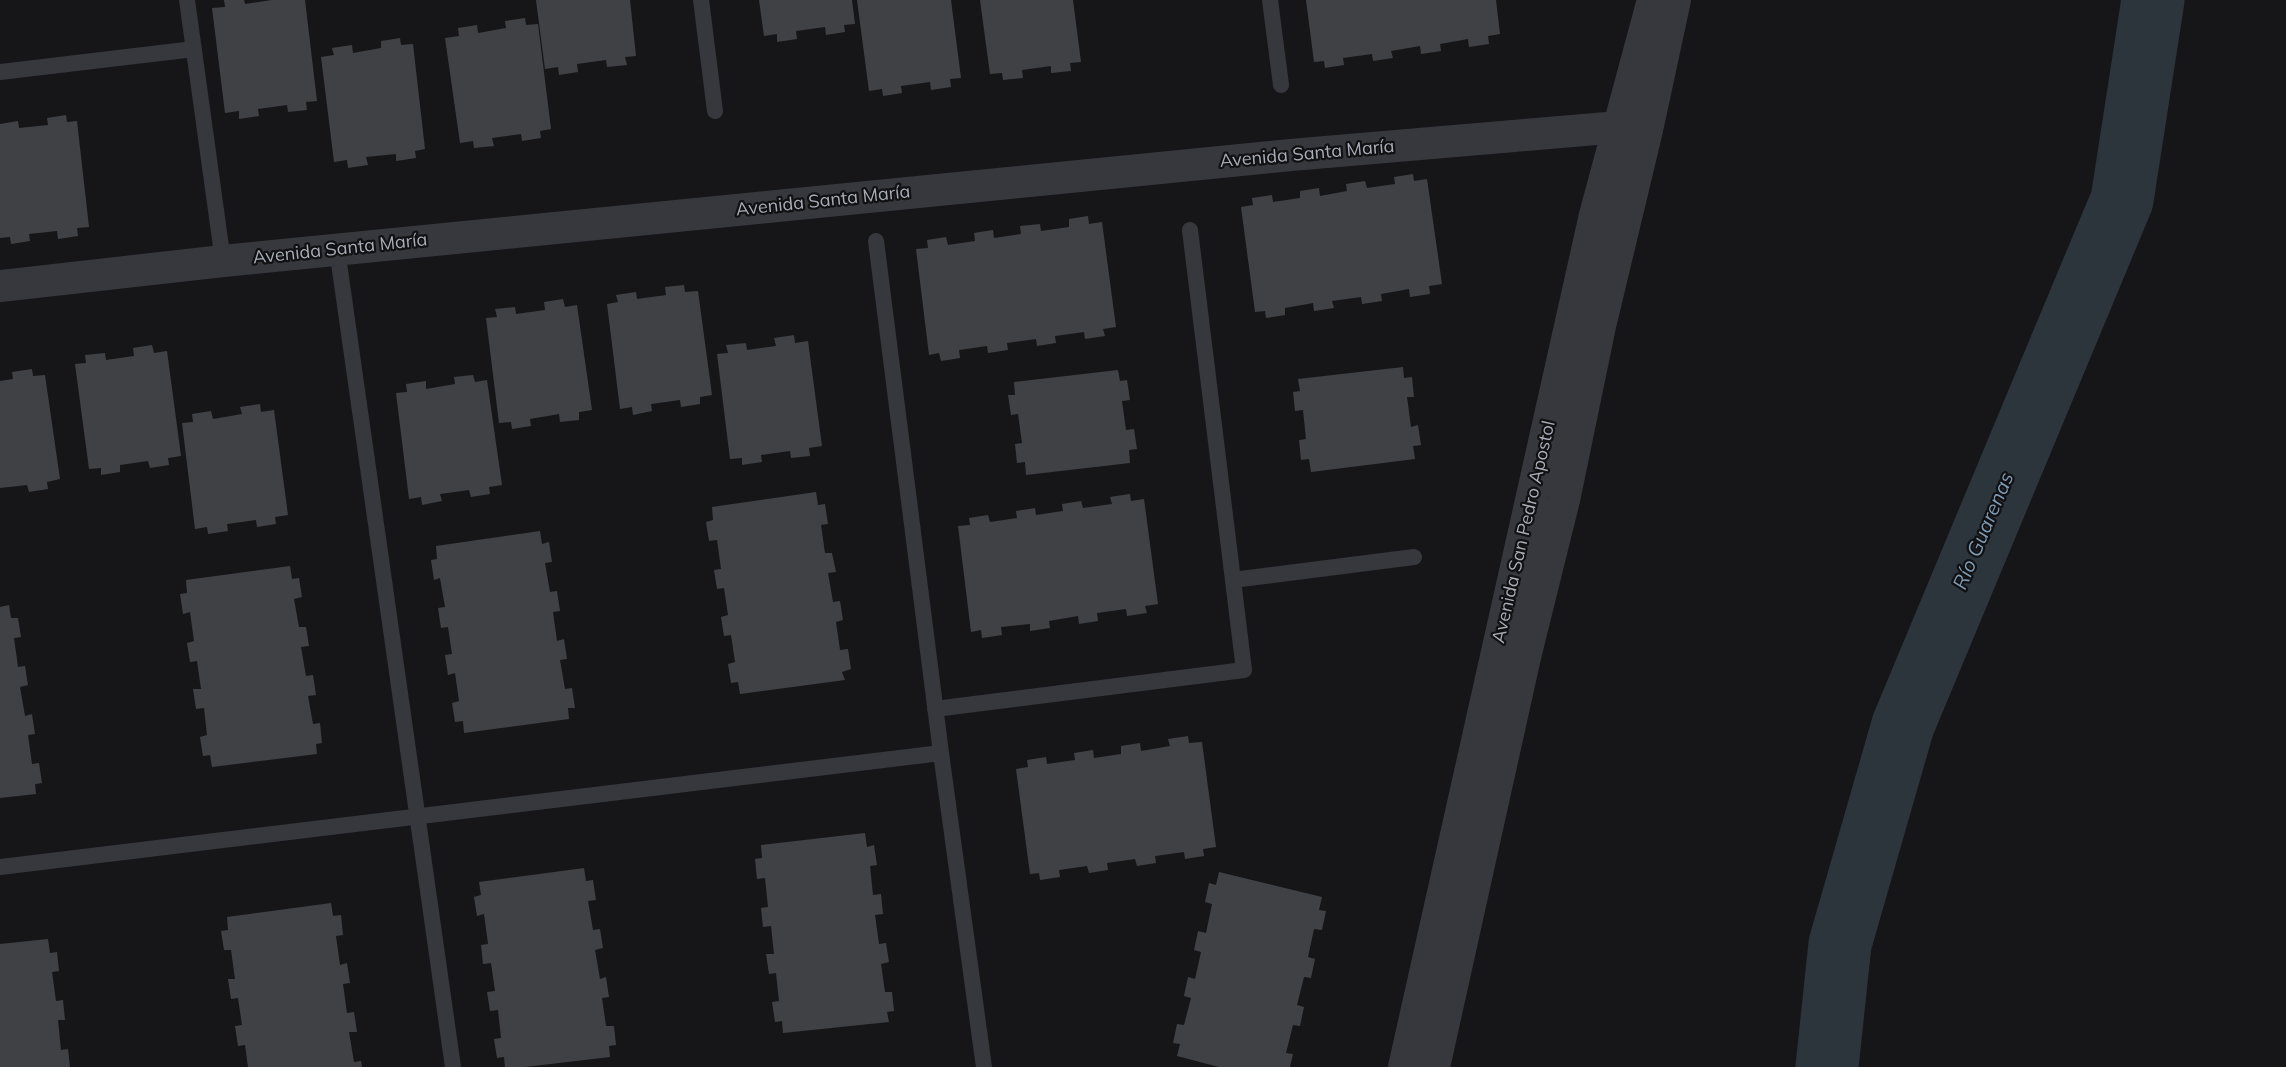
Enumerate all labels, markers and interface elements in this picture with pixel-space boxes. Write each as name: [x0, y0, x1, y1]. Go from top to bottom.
street label: Avenida Santa María: [1219, 136, 1395, 172]
street label: Avenida Santa María: [735, 181, 911, 221]
street label: Avenida Santa María: [252, 229, 428, 269]
street label: Avenida San Pedro Apostol: [1488, 419, 1560, 645]
water label: Río Guarenas: [1949, 469, 2019, 593]

